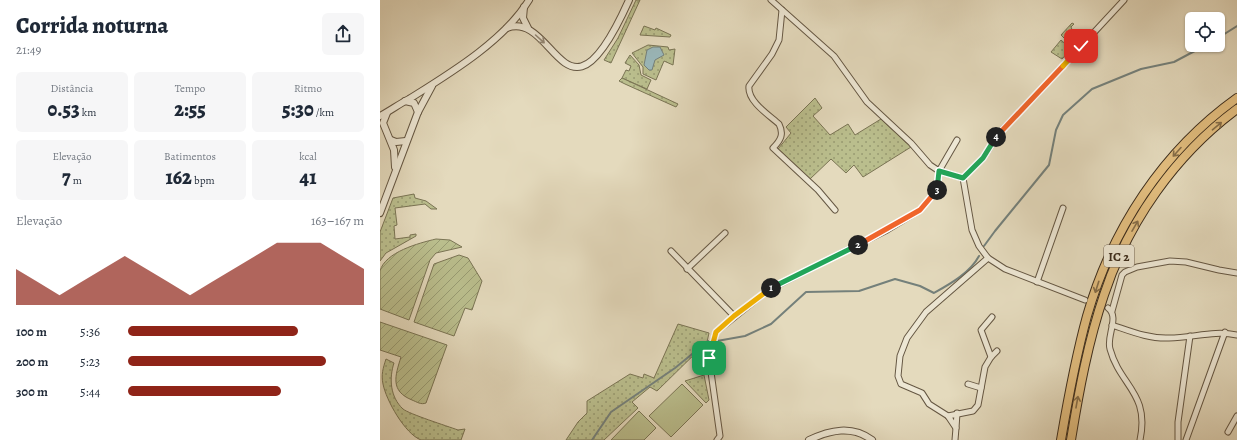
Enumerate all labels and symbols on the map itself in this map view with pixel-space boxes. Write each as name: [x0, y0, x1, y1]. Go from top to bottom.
pin: [1064, 29, 1098, 63]
one-way arrow: [534, 35, 545, 44]
one-way arrow: [1212, 121, 1222, 130]
pin: 4: [986, 127, 1006, 147]
one-way arrow: [1172, 147, 1181, 157]
pin: 3: [927, 180, 947, 200]
one-way arrow: [1131, 220, 1139, 232]
pin: 2: [848, 235, 868, 255]
road number: IC 2: [1104, 245, 1134, 267]
pin: 1: [761, 278, 781, 298]
one-way arrow: [1092, 281, 1100, 293]
pin: [692, 341, 726, 375]
one-way arrow: [1074, 396, 1082, 409]

